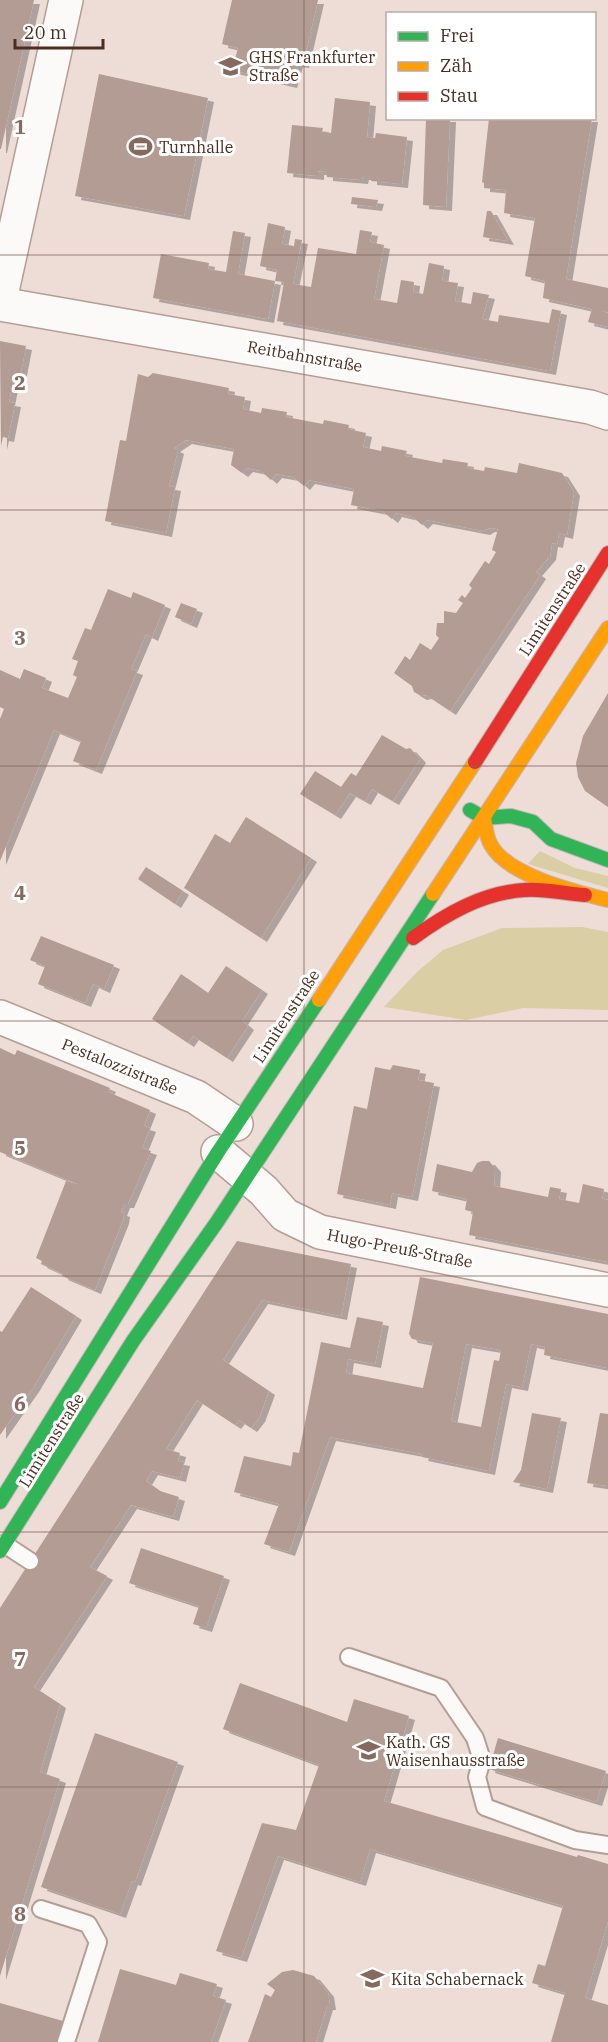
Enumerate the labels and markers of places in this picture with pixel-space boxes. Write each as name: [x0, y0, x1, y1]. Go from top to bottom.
place label: GHS Frankfurter Straße: [249, 47, 375, 85]
school or university icon: GHS Frankfurter Straße: [218, 53, 244, 79]
sports icon: Turnhalle: [128, 134, 154, 160]
place label: Turnhalle: [159, 137, 233, 157]
place label: Kath. GS Waisenhausstraße: [386, 1732, 525, 1770]
school or university icon: Kath. GS Waisenhausstraße: [355, 1738, 381, 1764]
school or university icon: Kita Schabernack: [360, 1966, 386, 1992]
place label: Kita Schabernack: [391, 1969, 524, 1989]

